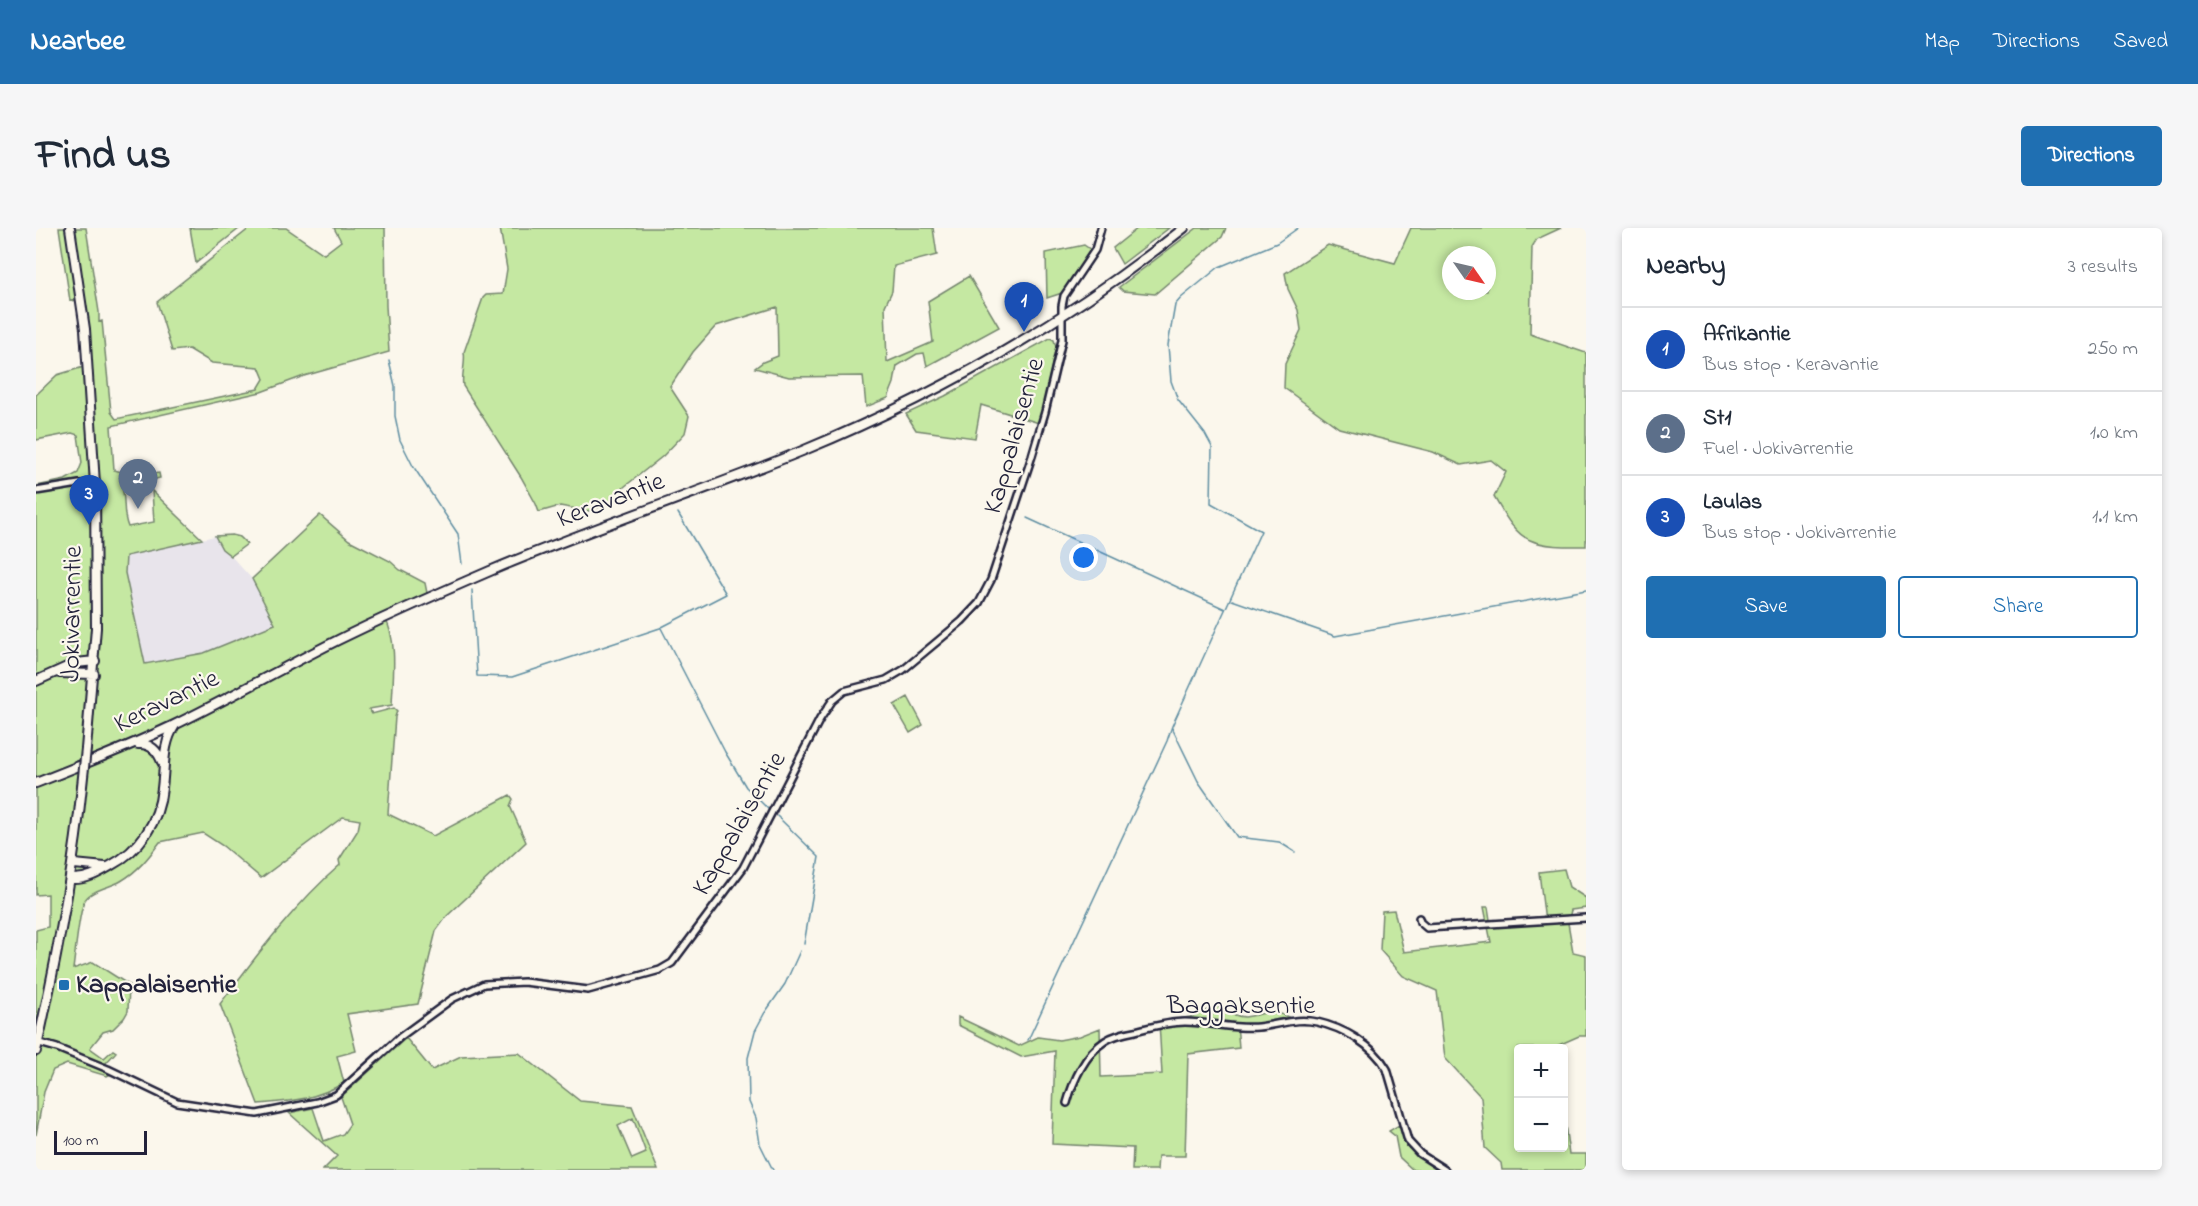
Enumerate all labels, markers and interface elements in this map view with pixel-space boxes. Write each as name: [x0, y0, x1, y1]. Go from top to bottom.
text: Nearbee: [30, 22, 125, 63]
text: Map: [1924, 27, 1960, 57]
text: Directions: [1993, 27, 2080, 57]
text: Saved: [2113, 27, 2168, 57]
text: Find us: [36, 126, 171, 187]
button: Directions: [2021, 126, 2162, 186]
north arrow: [1442, 246, 1496, 300]
text: Nearby: [1646, 248, 1725, 286]
text: 3 results: [2068, 253, 2138, 282]
pin: 1: [1004, 282, 1044, 332]
text: Afrikantie: [1703, 319, 1790, 351]
text: 1: [1662, 335, 1669, 364]
text: 250 m: [2087, 335, 2138, 364]
text: Bus stop · Keravantie: [1703, 351, 1879, 380]
street label: Kappalaisentie: [974, 352, 1056, 519]
text: St1: [1703, 403, 1732, 435]
text: 2: [1661, 419, 1670, 448]
text: 1.0 km: [2090, 419, 2138, 448]
text: Fuel · Jokivarrentie: [1703, 435, 1853, 464]
pin: 2: [118, 460, 158, 509]
street label: Keravantie: [552, 462, 671, 539]
pin: 3: [70, 476, 108, 525]
text: Laulas: [1703, 487, 1762, 519]
text: 3: [1661, 503, 1670, 532]
text: 1.1 km: [2092, 503, 2138, 532]
text: Bus stop · Jokivarrentie: [1703, 519, 1896, 548]
your location: [1069, 543, 1098, 572]
street label: Jokivarrentie: [52, 545, 94, 682]
button: Save: [1646, 576, 1886, 638]
button: Share: [1898, 576, 2138, 638]
street label: Keravantie: [108, 659, 227, 744]
street label: Kappalaisentie: [683, 744, 798, 903]
place label: Kappalaisentie: [76, 966, 238, 1005]
marker: Kappalaisentie: [57, 978, 71, 992]
street label: Baggaksentie: [1166, 987, 1316, 1026]
map controls: [1514, 1044, 1568, 1152]
button: +: [1514, 1044, 1568, 1098]
button: −: [1514, 1098, 1568, 1152]
scale bar: [54, 1128, 147, 1156]
text: 100 m: [63, 1129, 98, 1153]

